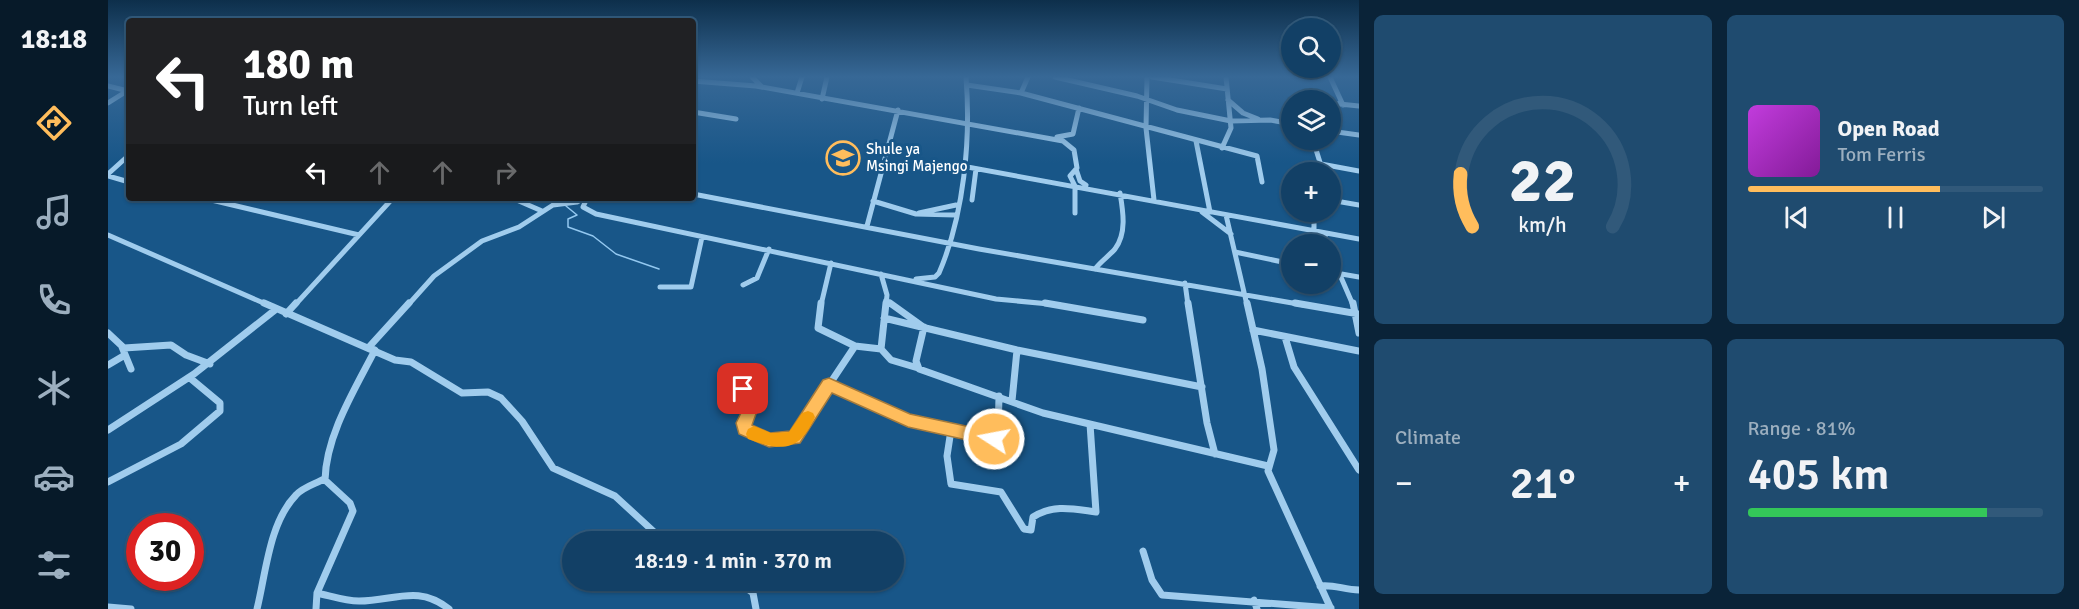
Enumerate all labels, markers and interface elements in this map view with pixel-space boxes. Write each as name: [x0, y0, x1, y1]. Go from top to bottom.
map controls: [1281, 18, 1341, 294]
button: search: [1281, 18, 1341, 78]
text: 18:18: [21, 23, 87, 56]
text: 180 m: [243, 39, 354, 90]
icon: left: [144, 42, 222, 120]
text: Turn left: [243, 90, 338, 123]
button: layers: [1281, 90, 1341, 150]
icon: directions: [33, 102, 75, 144]
text: Open Road: [1838, 115, 1940, 142]
school or university icon: Shule ya Msingi Majengo: [825, 140, 861, 176]
place label: Shule ya Msingi Majengo: [866, 140, 968, 175]
text: 22: [1509, 142, 1576, 219]
text: Tom Ferris: [1838, 142, 1926, 167]
icon: left: [300, 156, 333, 189]
icon: ahead: [363, 156, 396, 189]
icon: ahead: [426, 156, 459, 189]
icon: right: [489, 156, 522, 189]
button: +: [1281, 162, 1341, 222]
icon: music: [33, 191, 75, 233]
icon: previous: [1780, 201, 1813, 234]
icon: pause: [1879, 201, 1912, 234]
icon: next: [1977, 201, 2010, 234]
text: km/h: [1518, 212, 1567, 238]
button: −: [1281, 234, 1341, 294]
icon: phone: [33, 279, 75, 321]
pin: [717, 363, 768, 414]
icon: climate: [33, 367, 75, 409]
icon: arrive: [726, 372, 759, 405]
position arrow: [962, 407, 1026, 471]
text: Range · 81%: [1748, 416, 1856, 441]
text: Climate: [1395, 425, 1461, 450]
text: 405 km: [1748, 447, 1890, 502]
icon: car: [33, 456, 75, 498]
text: 21°: [1510, 456, 1576, 511]
text: −: [1395, 463, 1413, 504]
text: +: [1673, 463, 1690, 504]
speed limit sign: 30: [126, 513, 204, 591]
icon: filters: [33, 544, 75, 586]
text: 18:19 · 1 min · 370 m: [634, 547, 832, 574]

